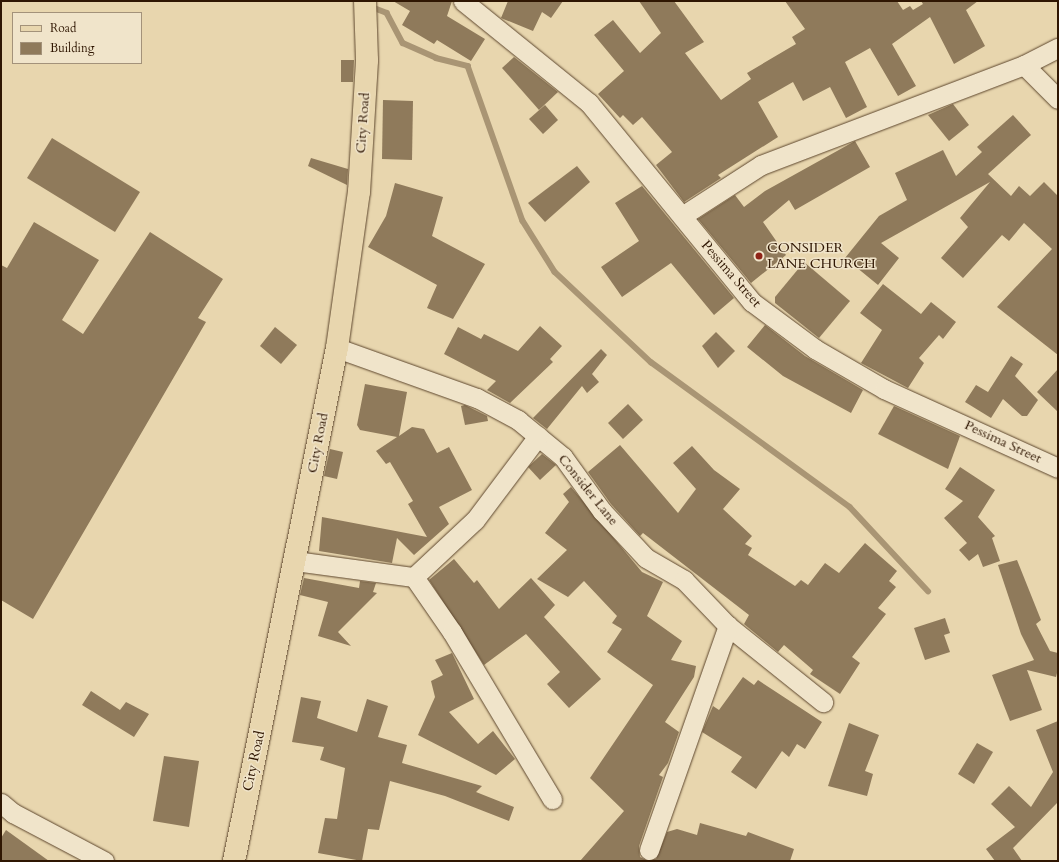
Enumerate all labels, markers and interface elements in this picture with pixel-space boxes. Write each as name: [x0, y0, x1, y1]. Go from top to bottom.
legend: [12, 12, 142, 64]
text: Road: [50, 20, 76, 36]
text: Building: [50, 40, 94, 56]
street label: City Road: [352, 92, 374, 154]
street label: Pessima Street: [697, 237, 765, 311]
place label: CONSIDER LANE CHURCH: [767, 240, 876, 272]
marker: CONSIDER LANE CHURCH: [754, 251, 764, 261]
street label: City Road: [304, 411, 332, 475]
street label: Pessima Street: [962, 417, 1044, 467]
street label: Consider Lane: [554, 451, 622, 529]
street label: City Road: [239, 729, 269, 793]

